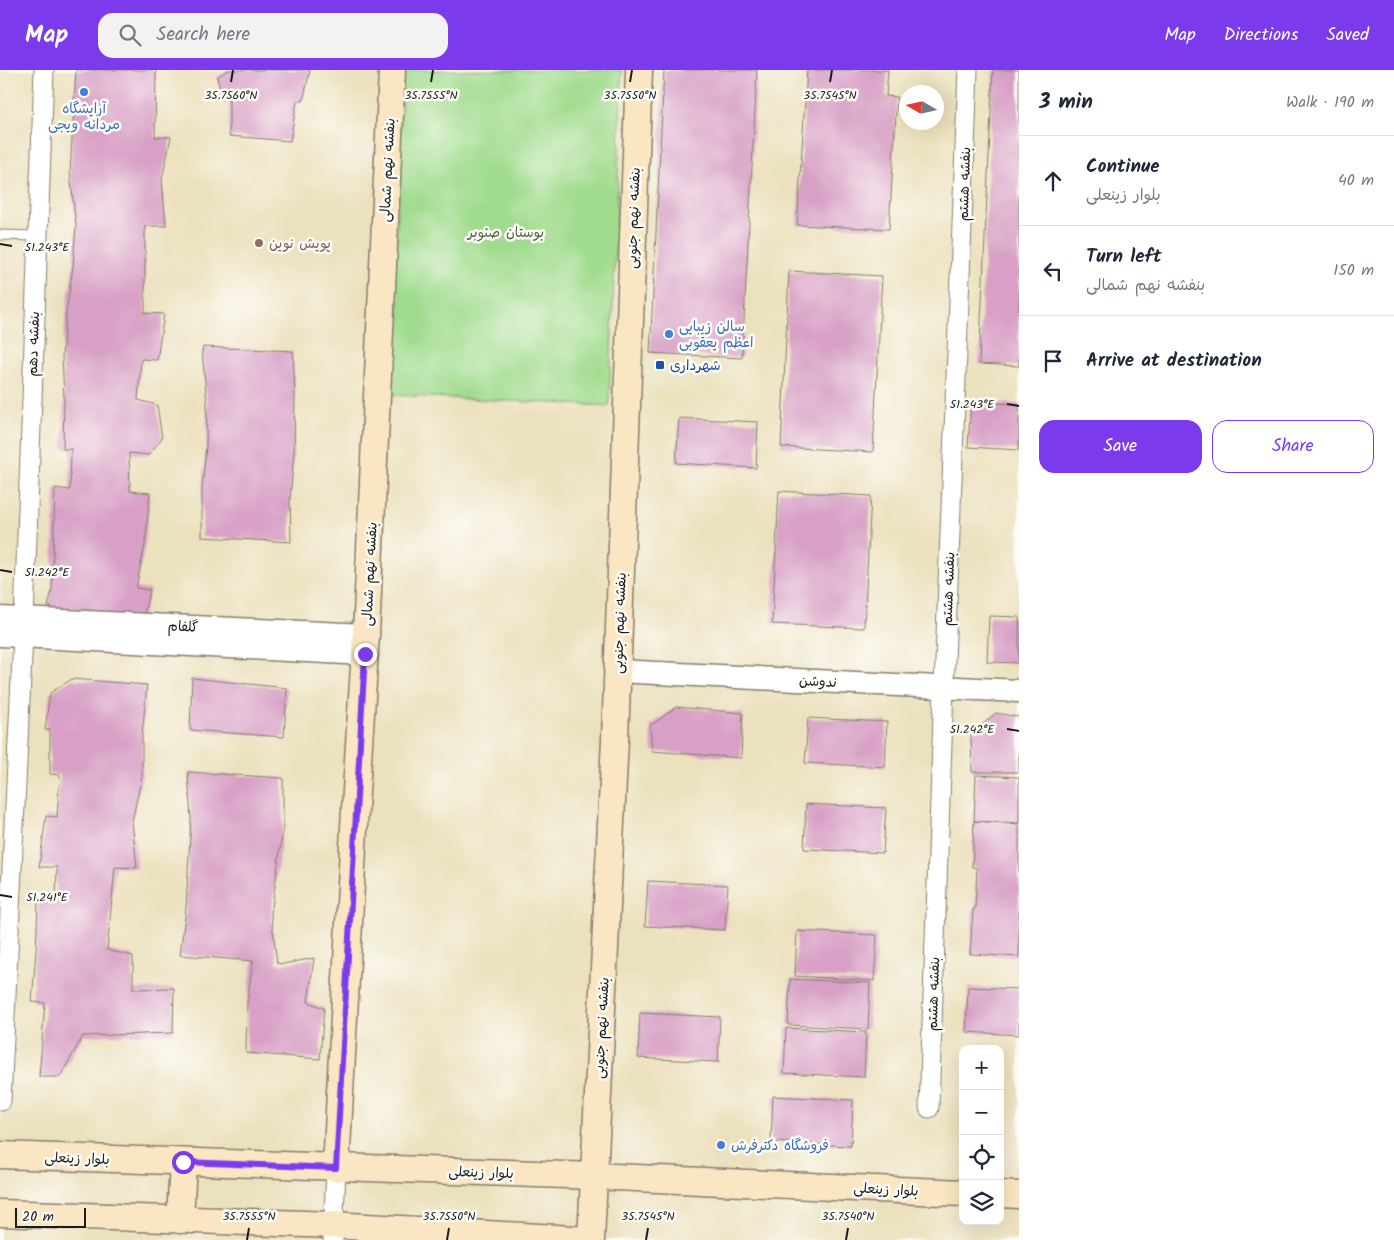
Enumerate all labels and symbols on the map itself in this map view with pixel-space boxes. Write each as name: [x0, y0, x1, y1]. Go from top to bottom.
north arrow: [899, 85, 944, 130]
marker: آرایشگاه مردانه ویجی: [78, 86, 90, 98]
text: 35.7560°N: [205, 86, 257, 105]
text: 35.7555°N: [404, 86, 458, 105]
text: 35.7550°N: [604, 86, 656, 105]
text: 35.7545°N: [803, 86, 857, 105]
place label: آرایشگاه مردانه ویجی: [48, 98, 120, 136]
street label: بنفشه نهم شمالی: [374, 117, 402, 223]
street label: بنفشه هشتم: [953, 146, 977, 222]
street label: بنفشه نهم جنوبی: [621, 167, 647, 269]
park label: بوستان صنوبر: [467, 222, 544, 244]
place label: پویش نوین: [269, 233, 331, 255]
marker: پویش نوین: [253, 237, 265, 249]
text: 51.243°E: [25, 238, 70, 257]
street label: بنفشه دهم: [22, 311, 46, 377]
place label: سالن زیبایی اعظم یعقوبی: [679, 316, 754, 354]
marker: سالن زیبایی اعظم یعقوبی: [663, 328, 675, 340]
place label: شهرداری: [670, 355, 721, 377]
marker: شهرداری: [654, 359, 666, 371]
text: 51.243°E: [950, 395, 995, 414]
street label: بنفشه نهم شمالی: [356, 521, 384, 627]
street label: بنفشه هشتم: [937, 551, 961, 627]
text: 51.242°E: [25, 563, 70, 582]
street label: بنفشه نهم جنوبی: [607, 572, 633, 674]
street label: گلفام: [167, 615, 199, 639]
route end: [354, 643, 377, 666]
street label: ندوشن: [798, 670, 837, 694]
text: 51.242°E: [950, 720, 995, 739]
text: 51.241°E: [26, 888, 69, 907]
street label: بنفشه هشتم: [922, 956, 946, 1032]
street label: بنفشه نهم جنوبی: [588, 977, 616, 1079]
place label: فروشگاه دکترفرش: [731, 1135, 829, 1157]
marker: فروشگاه دکترفرش: [715, 1139, 727, 1151]
street label: بلوار زینعلی: [44, 1147, 110, 1171]
route start: [172, 1151, 195, 1174]
street label: بلوار زینعلی: [448, 1161, 514, 1185]
street label: بلوار زینعلی: [853, 1177, 919, 1203]
scale bar: [15, 1205, 86, 1228]
text: 35.7555°N: [222, 1207, 276, 1226]
text: 35.7550°N: [423, 1207, 475, 1226]
text: 35.7545°N: [621, 1207, 675, 1226]
text: 35.7540°N: [822, 1207, 874, 1226]

